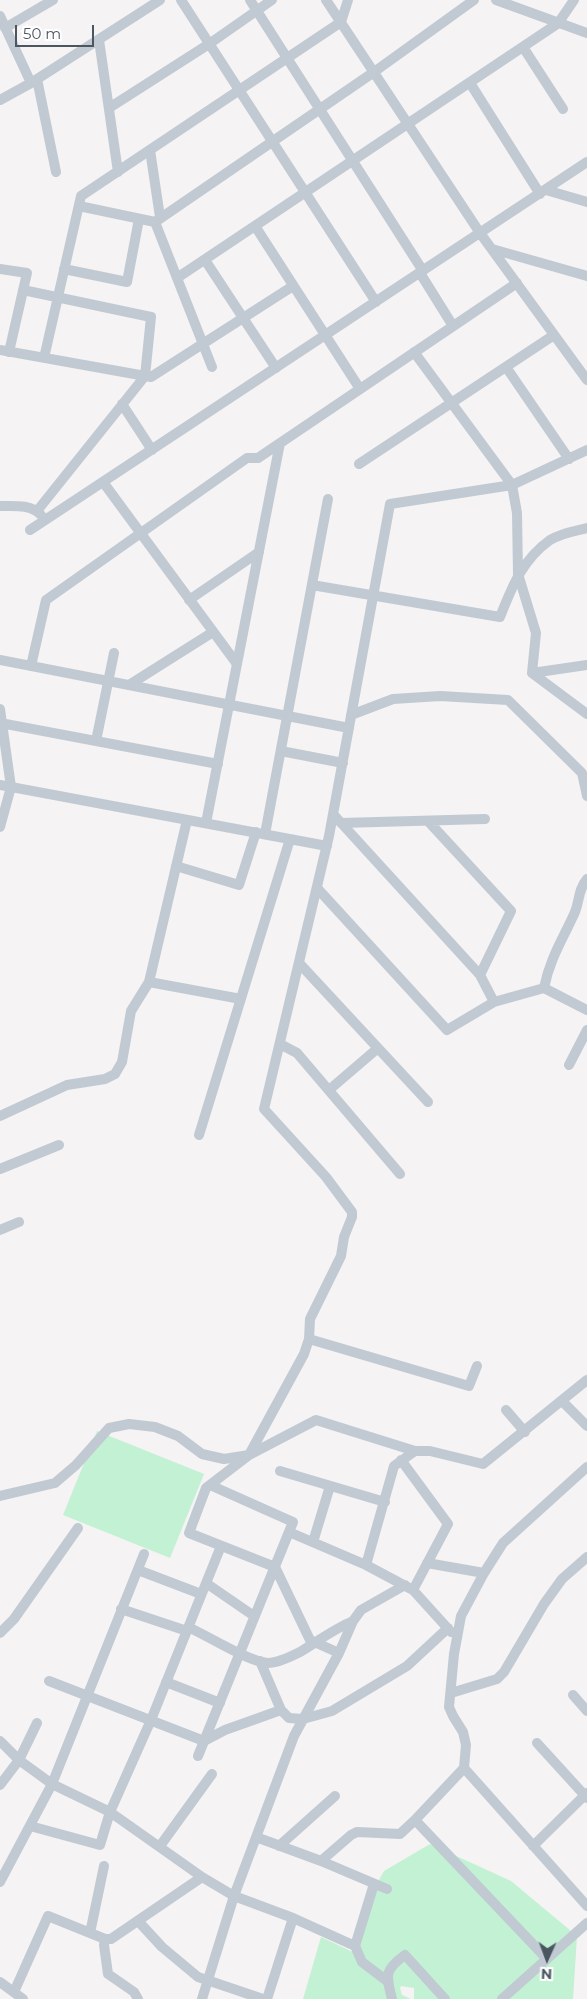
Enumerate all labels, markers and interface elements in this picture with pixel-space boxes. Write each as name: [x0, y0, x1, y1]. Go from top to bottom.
scale bar: [18, 15, 96, 47]
text: 50 m: [23, 24, 61, 43]
north arrow: [522, 1934, 572, 1984]
text: N: [541, 1965, 552, 1983]

